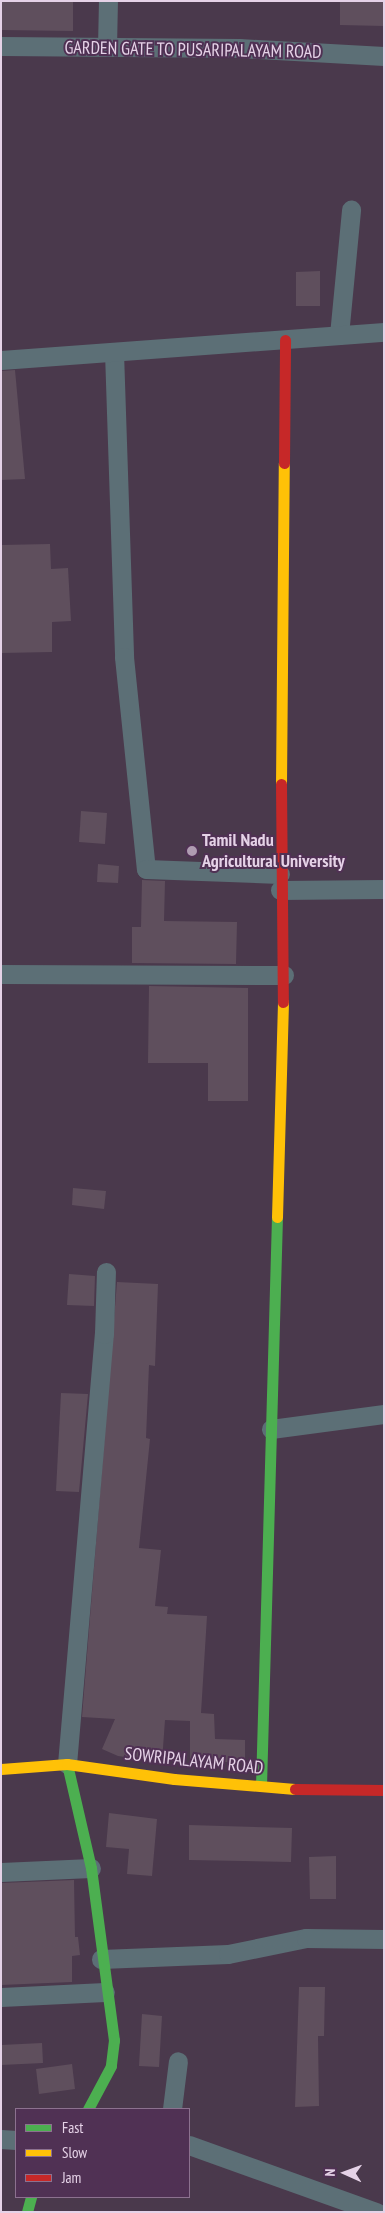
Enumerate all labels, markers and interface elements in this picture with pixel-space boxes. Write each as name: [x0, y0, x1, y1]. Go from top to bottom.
street label: GARDEN GATE TO PUSARIPALAYAM ROAD: [64, 37, 322, 63]
place label: Tamil Nadu Agricultural University: [202, 830, 345, 872]
marker: Tamil Nadu Agricultural University: [186, 845, 198, 857]
street label: SOWRIPALAYAM ROAD: [124, 1743, 264, 1779]
legend: [15, 2108, 190, 2198]
text: Fast: [62, 2118, 83, 2137]
text: Slow: [62, 2143, 87, 2162]
north arrow: [320, 2148, 370, 2198]
text: Jam: [62, 2168, 81, 2187]
text: N: [321, 2168, 339, 2177]

